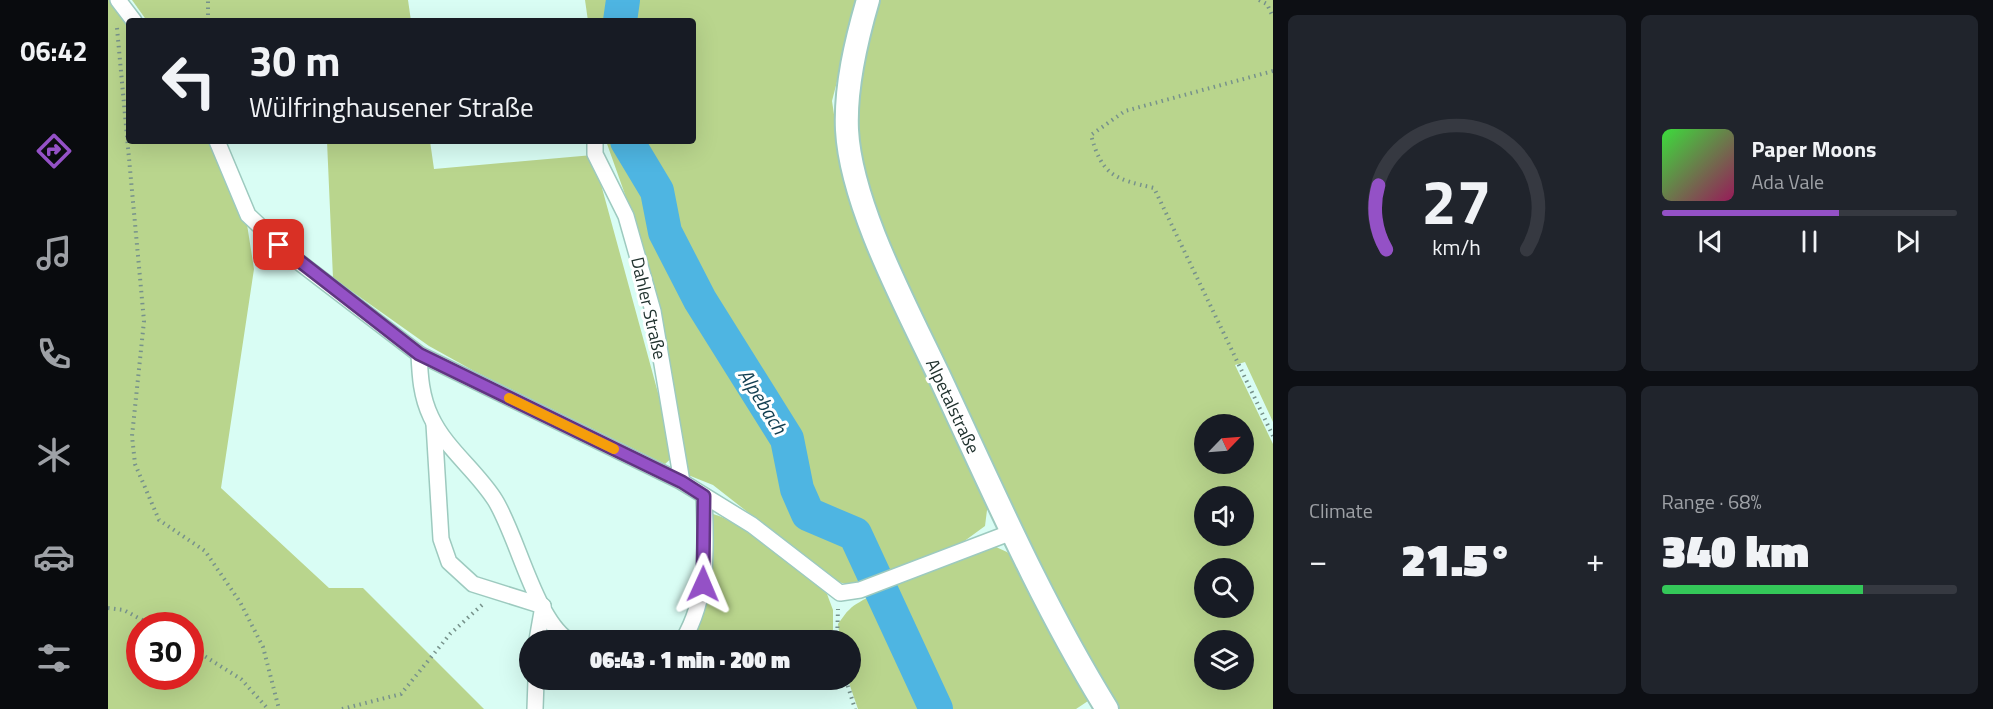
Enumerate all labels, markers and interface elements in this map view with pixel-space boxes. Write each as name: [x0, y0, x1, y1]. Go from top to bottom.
text: 30 m: [249, 28, 341, 92]
text: 06:42: [20, 30, 88, 71]
icon: left: [150, 42, 228, 120]
text: Wülfringhausener Straße: [249, 86, 534, 127]
icon: directions: [33, 130, 75, 172]
text: Paper Moons: [1752, 132, 1877, 166]
text: 27: [1422, 153, 1492, 248]
text: Ada Vale: [1752, 166, 1824, 197]
pin: [253, 219, 304, 270]
icon: previous: [1694, 225, 1727, 258]
icon: pause: [1793, 225, 1826, 258]
icon: next: [1891, 225, 1924, 258]
icon: arrive: [262, 228, 295, 261]
icon: music: [33, 232, 75, 274]
text: km/h: [1432, 232, 1481, 264]
street label: Dahler Straße: [624, 254, 674, 362]
icon: phone: [33, 333, 75, 375]
street label: Alpetalstraße: [919, 354, 987, 458]
water label: Alpebach: [731, 362, 796, 441]
north arrow: [1194, 414, 1254, 474]
map controls: [1194, 414, 1254, 690]
icon: climate: [33, 434, 75, 476]
button: sound: [1194, 486, 1254, 546]
text: Range · 68%: [1662, 486, 1762, 517]
text: Climate: [1309, 495, 1373, 526]
text: 340 km: [1662, 516, 1809, 584]
text: 21.5°: [1401, 525, 1513, 593]
text: −: [1309, 535, 1327, 585]
text: +: [1586, 535, 1604, 585]
icon: car: [33, 536, 75, 578]
position arrow: [671, 552, 735, 616]
button: search: [1194, 558, 1254, 618]
speed limit sign: 30: [126, 612, 204, 690]
button: layers: [1194, 630, 1254, 690]
icon: filters: [33, 637, 75, 679]
text: 06:43 · 1 min · 200 m: [590, 643, 790, 677]

